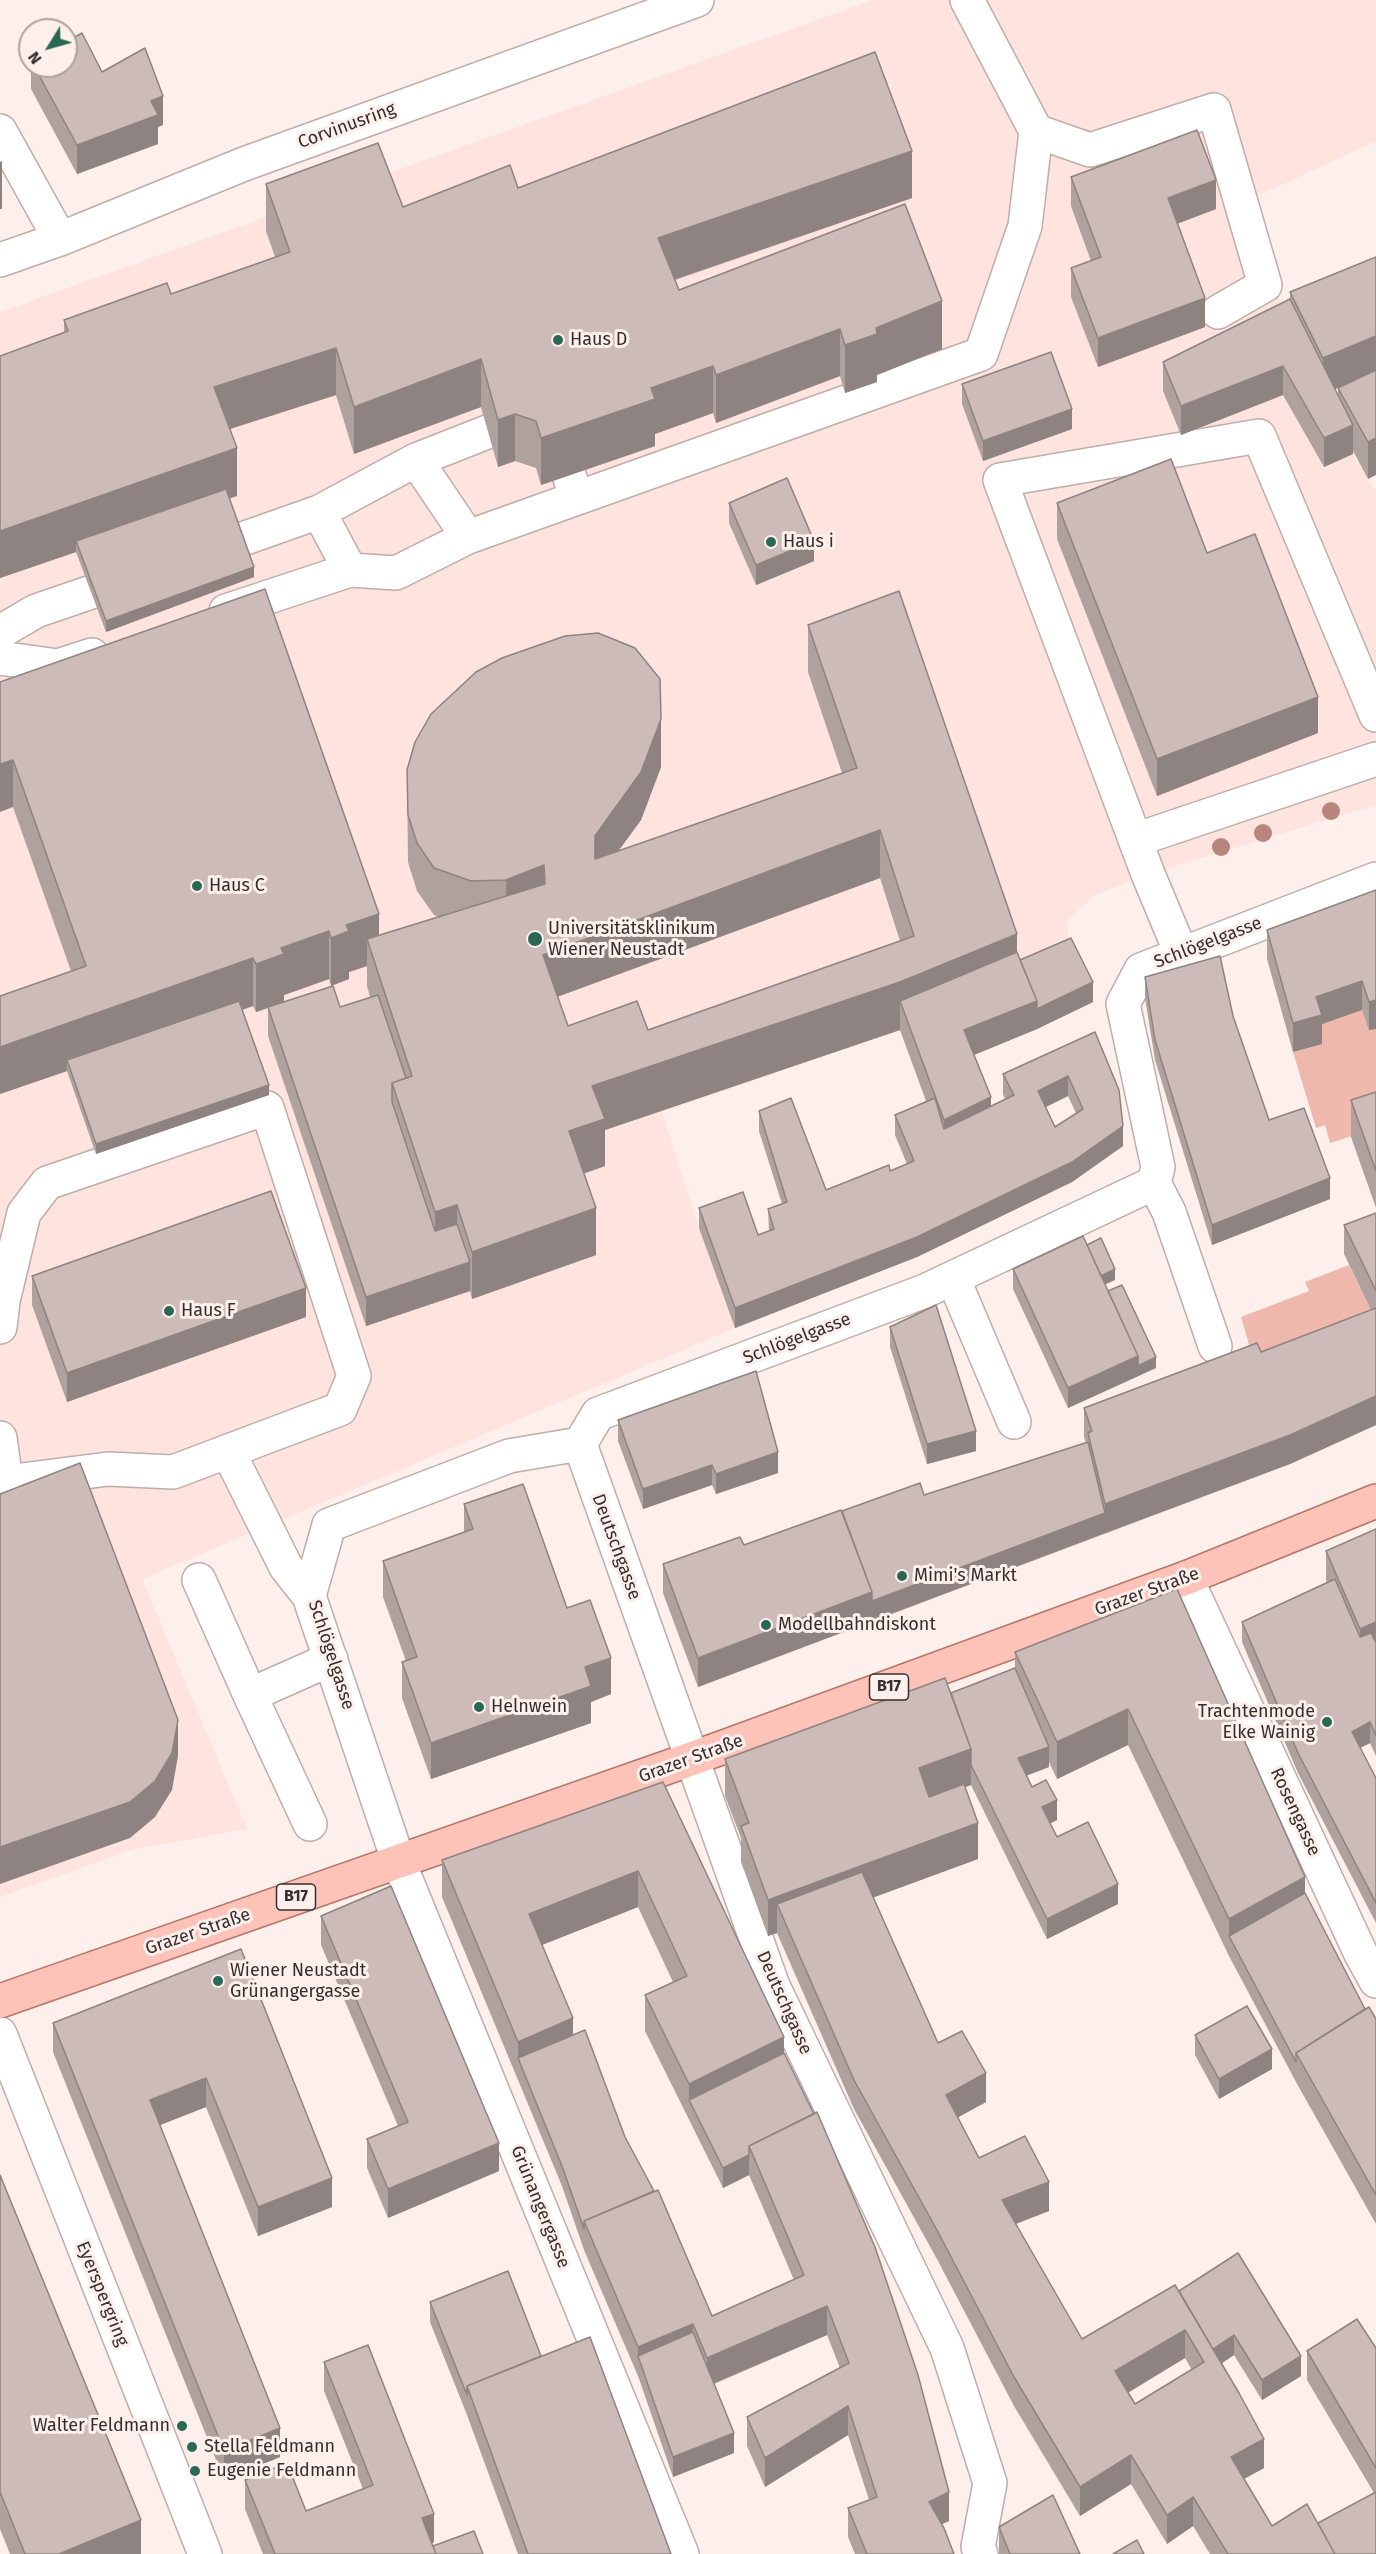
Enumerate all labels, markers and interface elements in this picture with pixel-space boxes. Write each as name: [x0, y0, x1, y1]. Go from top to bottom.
north arrow: [18, 18, 78, 78]
text: N: [24, 48, 46, 68]
street label: Corvinusring: [295, 98, 399, 154]
place label: Haus D: [570, 329, 627, 351]
marker: Haus D: [551, 333, 565, 347]
place label: Haus i: [783, 531, 834, 553]
marker: Haus i: [764, 535, 778, 549]
place label: Haus C: [209, 875, 265, 897]
marker: Haus C: [190, 879, 204, 893]
street label: Schlögelgasse: [1151, 913, 1265, 973]
place label: Universitätsklinikum Wiener Neustadt: [548, 918, 716, 960]
marker: Universitätsklinikum Wiener Neustadt: [526, 930, 544, 948]
place label: Haus F: [181, 1300, 236, 1322]
marker: Haus F: [162, 1304, 176, 1318]
street label: Schlögelgasse: [740, 1309, 854, 1369]
street label: Deutschgasse: [587, 1491, 645, 1603]
street label: Grazer Straße: [1092, 1563, 1202, 1621]
place label: Mimi's Markt: [914, 1565, 1017, 1587]
marker: Mimi's Markt: [895, 1569, 909, 1583]
street label: Schlögelgasse: [303, 1598, 359, 1712]
place label: Modellbahndiskont: [778, 1614, 936, 1636]
marker: Modellbahndiskont: [759, 1618, 773, 1632]
road number: B17: [870, 1674, 908, 1700]
place label: Helnwein: [491, 1696, 567, 1718]
marker: Helnwein: [472, 1700, 486, 1714]
place label: Trachtenmode Elke Wainig: [1198, 1701, 1315, 1744]
marker: Trachtenmode Elke Wainig: [1320, 1715, 1334, 1729]
street label: Grazer Straße: [636, 1730, 746, 1788]
street label: Rosengasse: [1265, 1764, 1325, 1860]
road number: B17: [276, 1884, 316, 1910]
street label: Grazer Straße: [143, 1904, 253, 1960]
street label: Deutschgasse: [752, 1948, 816, 2058]
place label: Wiener Neustadt Grünangergasse: [230, 1960, 366, 2002]
marker: Wiener Neustadt Grünangergasse: [211, 1974, 225, 1988]
street label: Grünangergasse: [506, 2143, 574, 2271]
street label: Eyerspergring: [71, 2238, 133, 2350]
place label: Walter Feldmann: [33, 2415, 170, 2437]
marker: Walter Feldmann: [175, 2419, 189, 2433]
place label: Stella Feldmann: [204, 2436, 335, 2458]
marker: Stella Feldmann: [185, 2440, 199, 2454]
place label: Eugenie Feldmann: [207, 2460, 356, 2482]
marker: Eugenie Feldmann: [188, 2464, 202, 2478]

